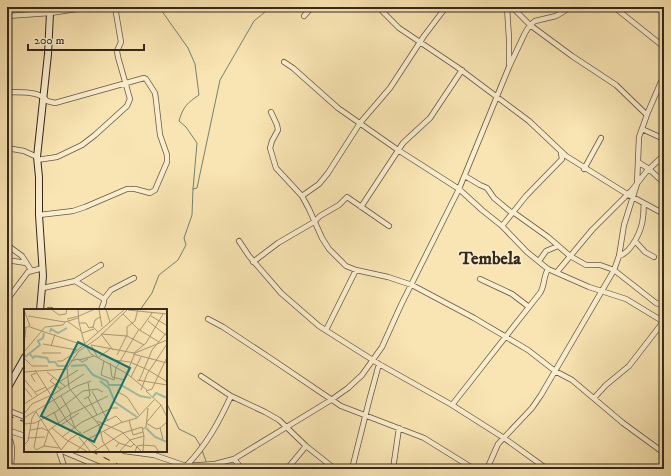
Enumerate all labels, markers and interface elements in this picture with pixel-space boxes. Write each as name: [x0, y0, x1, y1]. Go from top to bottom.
scale bar: [28, 26, 144, 52]
text: 200 m: [34, 33, 64, 48]
district label: Tembela: [458, 248, 521, 270]
inset map: [24, 309, 167, 452]

